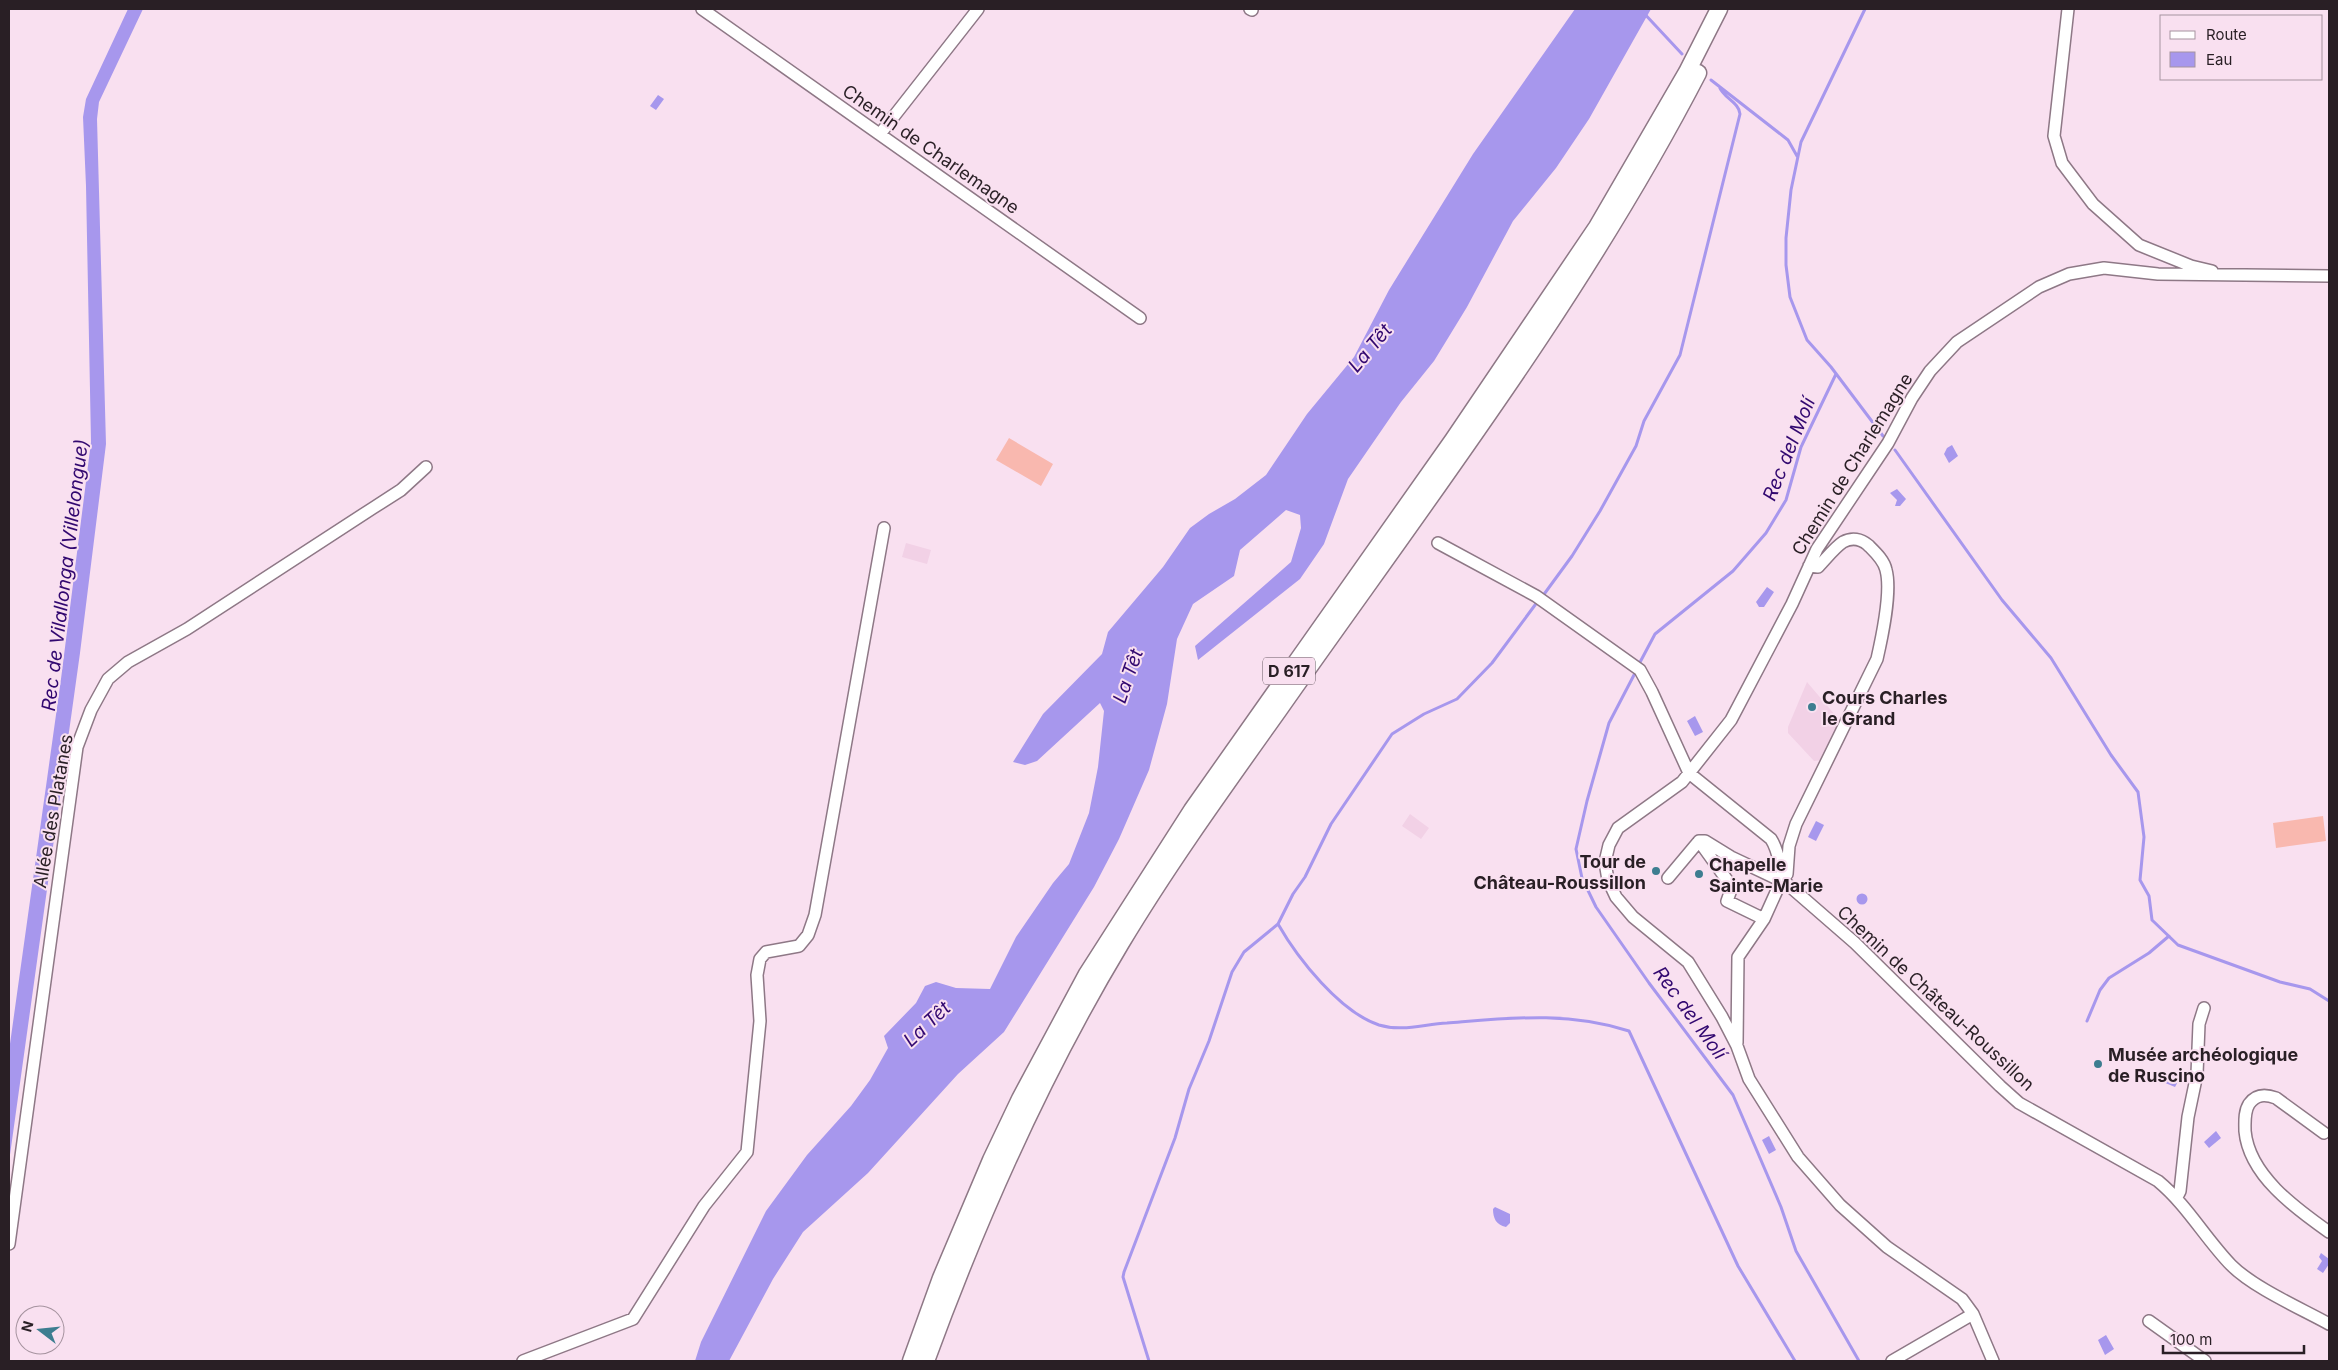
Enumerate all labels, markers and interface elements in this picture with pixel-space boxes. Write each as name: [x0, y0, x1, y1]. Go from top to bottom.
legend: [2160, 15, 2323, 80]
text: Route: [2206, 25, 2247, 44]
text: Eau: [2206, 50, 2232, 69]
street label: Chemin de Charlemagne: [839, 80, 1023, 218]
water label: La Têt: [1343, 319, 1397, 377]
street label: Chemin de Charlemagne: [1787, 369, 1917, 559]
water label: Rec del Molí: [1758, 392, 1821, 504]
water label: Rec de Vilallonga (Villelongue): [37, 438, 93, 712]
water label: La Têt: [1108, 645, 1148, 706]
road number: D 617: [1263, 658, 1315, 684]
place label: Cours Charles le Grand: [1822, 687, 1948, 729]
marker: Cours Charles le Grand: [1806, 701, 1818, 713]
street label: Allée des Platanes: [29, 732, 77, 890]
place label: Tour de Château-Roussillon: [1473, 851, 1646, 893]
place label: Chapelle Sainte-Marie: [1709, 854, 1823, 896]
marker: Tour de Château-Roussillon: [1650, 865, 1662, 877]
marker: Chapelle Sainte-Marie: [1693, 868, 1705, 880]
street label: Chemin de Château-Roussillon: [1833, 901, 2039, 1095]
water label: Rec del Molí: [1649, 962, 1733, 1066]
water label: La Têt: [899, 996, 956, 1051]
place label: Musée archéologique de Ruscino: [2108, 1044, 2298, 1086]
marker: Musée archéologique de Ruscino: [2092, 1058, 2104, 1070]
north arrow: [15, 1305, 65, 1355]
text: N: [17, 1319, 37, 1334]
scale bar: [2163, 1322, 2304, 1354]
text: 100 m: [2170, 1330, 2212, 1349]

